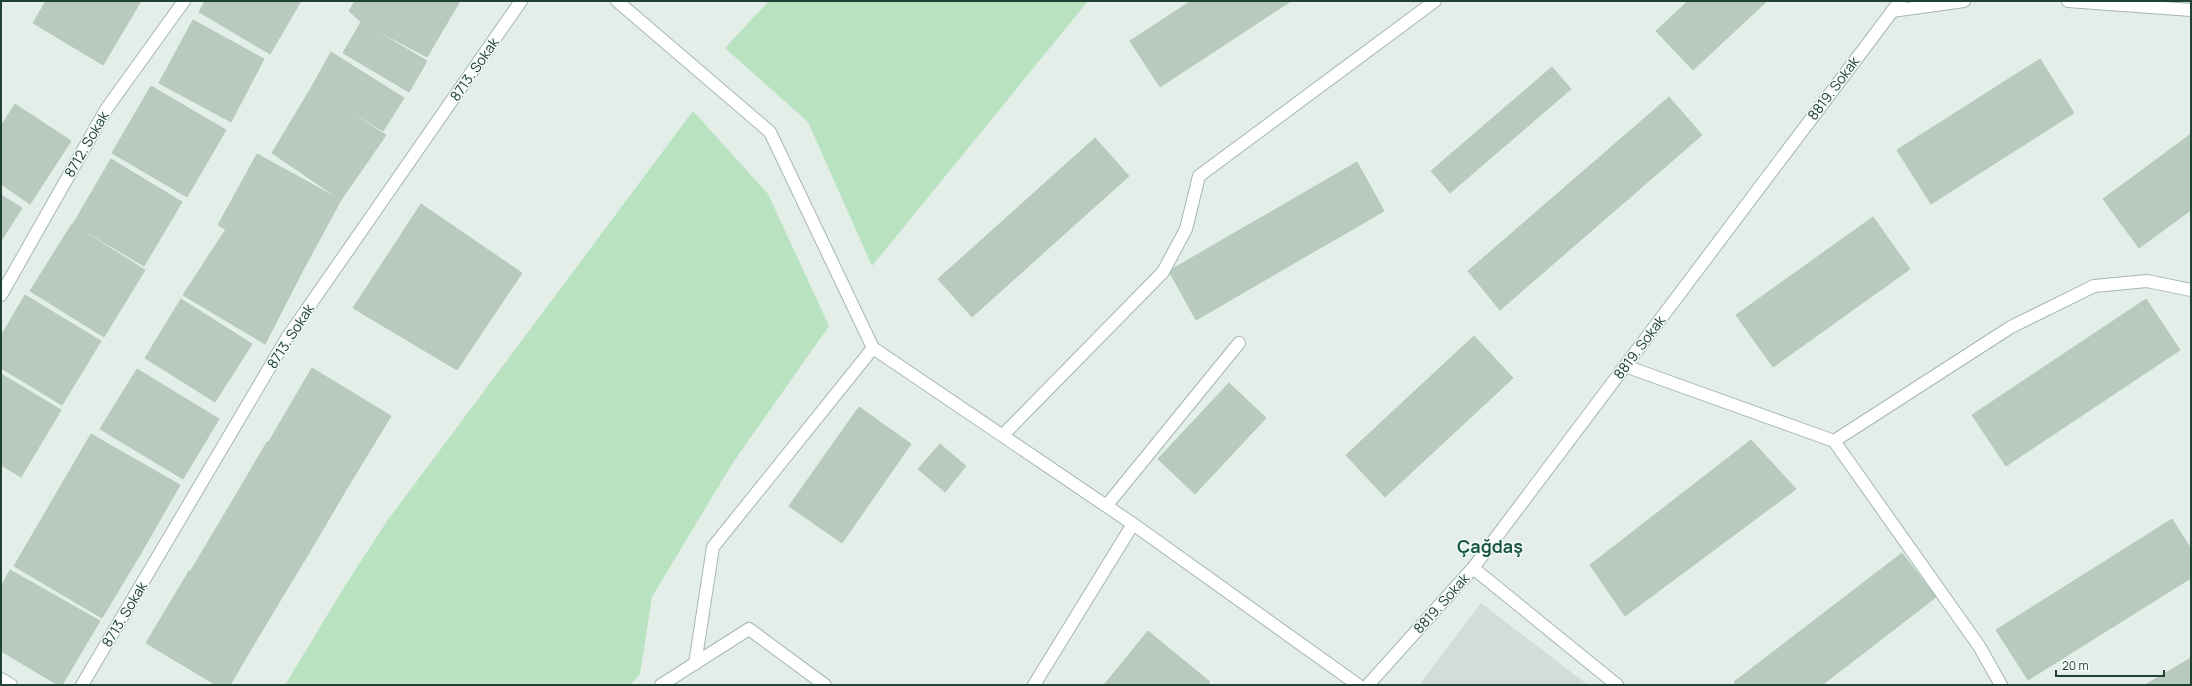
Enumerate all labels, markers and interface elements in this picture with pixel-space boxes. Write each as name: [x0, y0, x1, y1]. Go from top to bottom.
street label: 8713. Sokak: [445, 33, 503, 104]
street label: 8819. Sokak: [1803, 51, 1864, 124]
street label: 8712. Sokak: [59, 107, 113, 181]
street label: 8713. Sokak: [262, 299, 318, 372]
street label: 8819. Sokak: [1609, 310, 1670, 383]
district label: Çağdaş: [1457, 534, 1523, 558]
street label: 8819. Sokak: [1409, 568, 1474, 637]
street label: 8713. Sokak: [97, 577, 152, 650]
scale bar: [2056, 652, 2164, 678]
text: 20 m: [2062, 657, 2089, 674]

